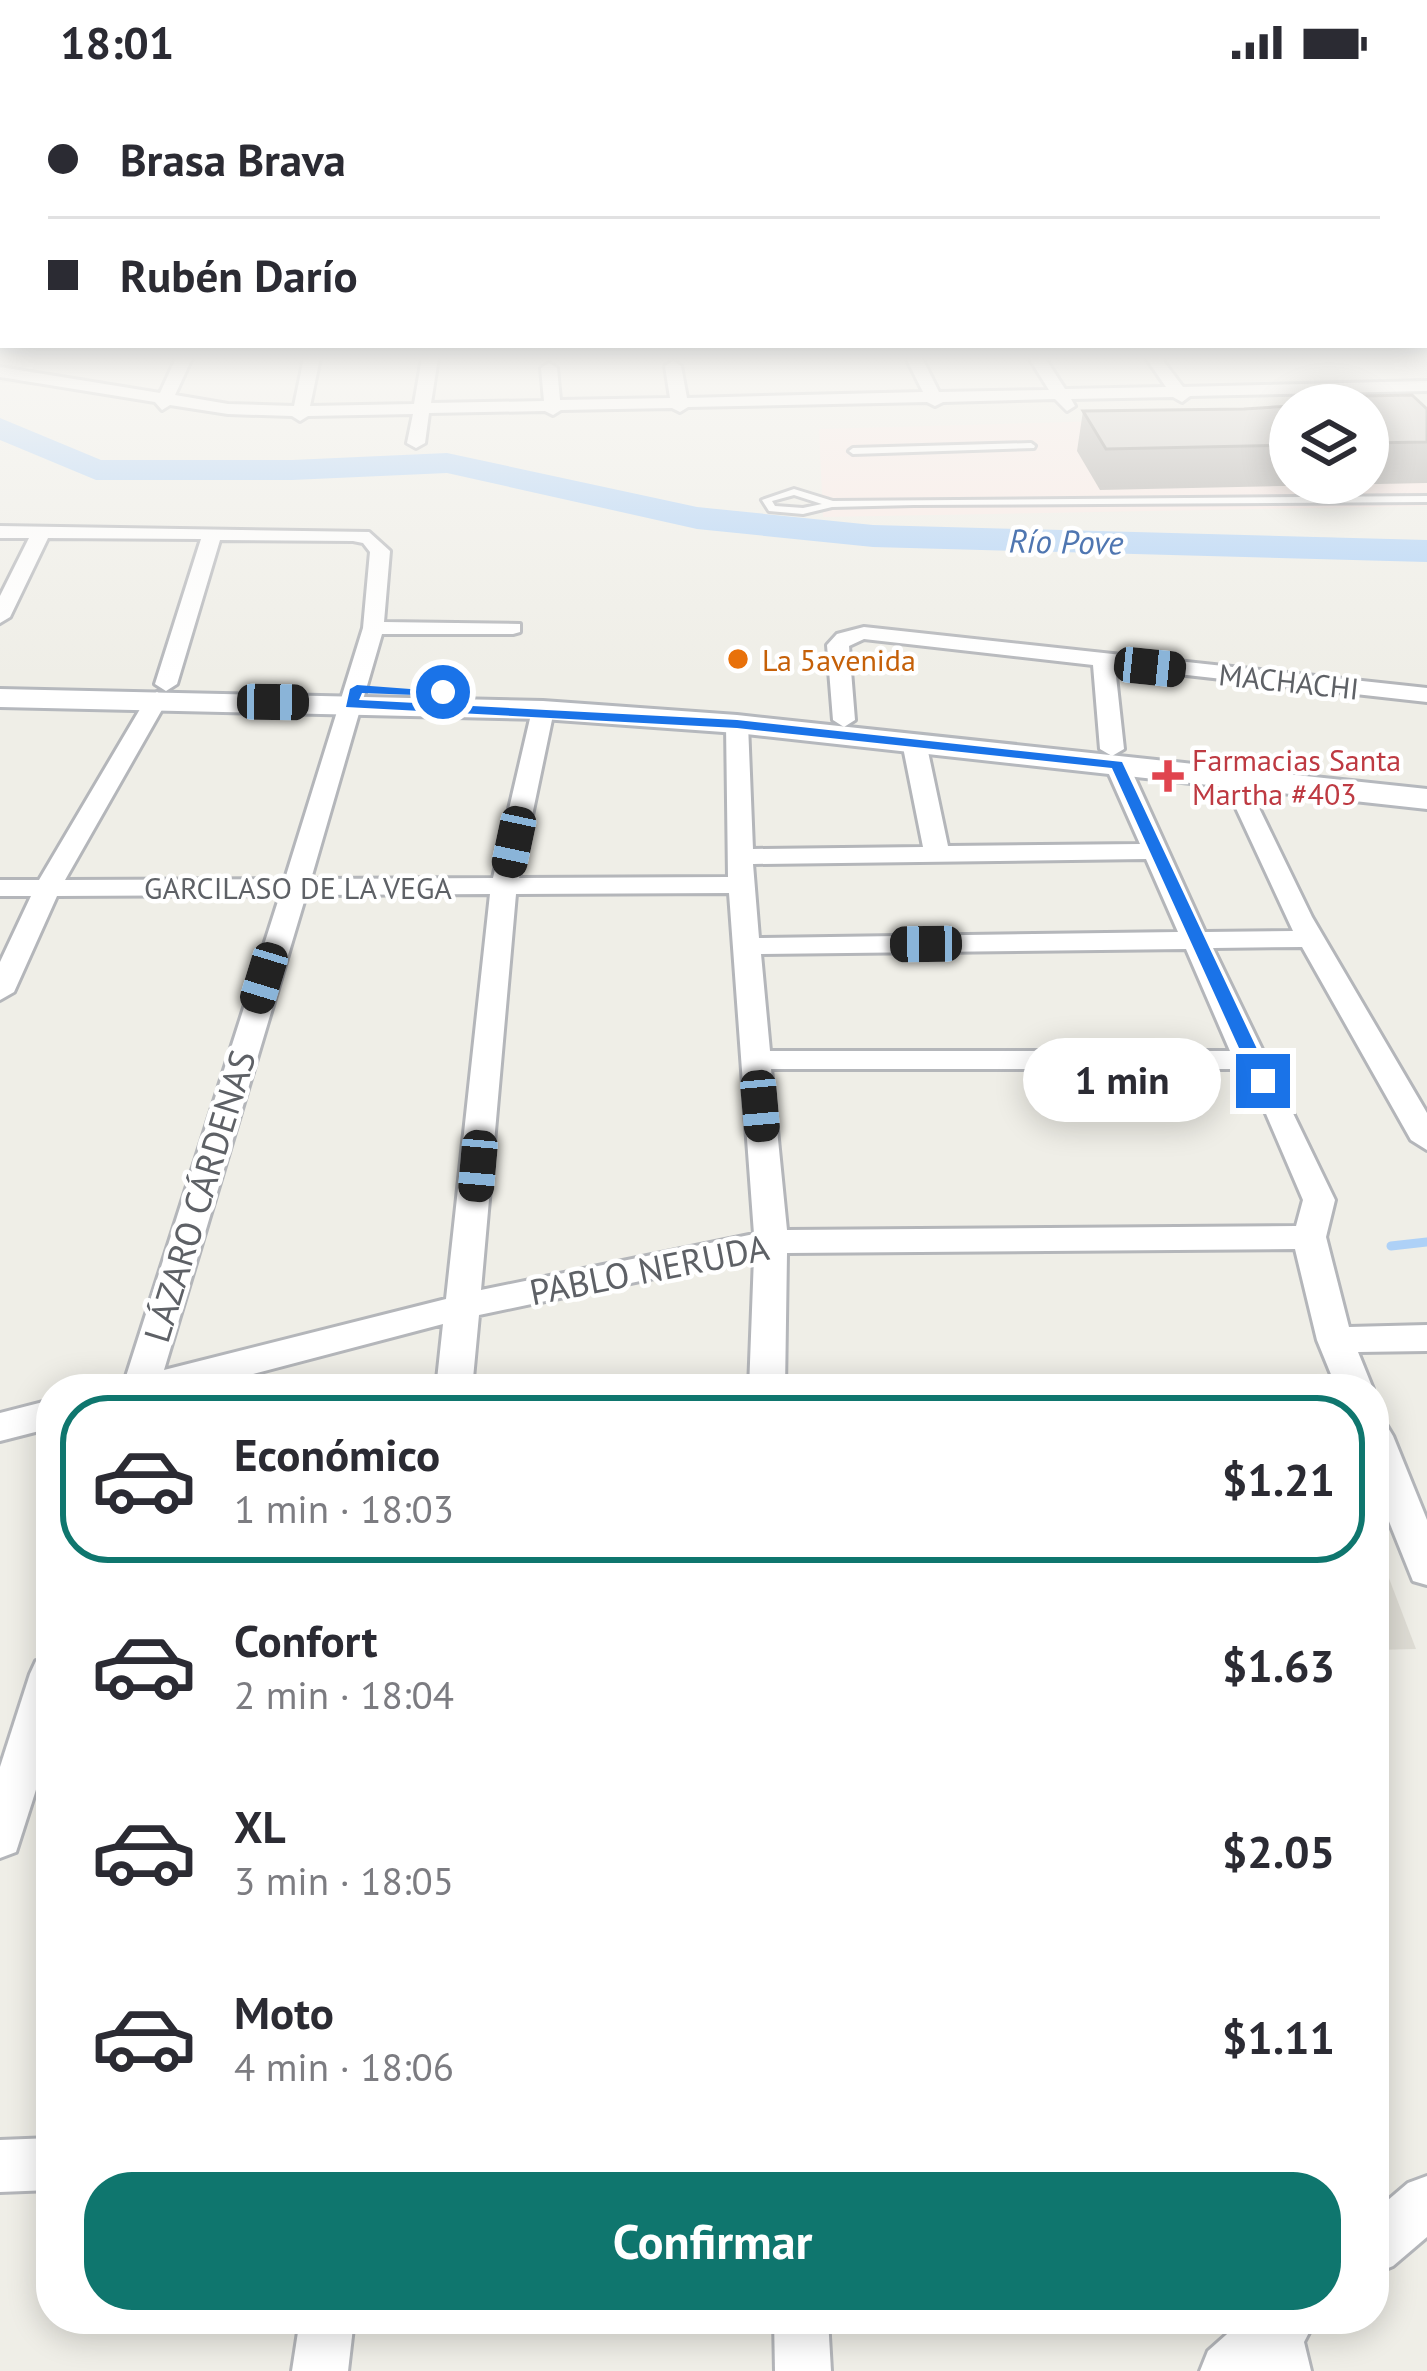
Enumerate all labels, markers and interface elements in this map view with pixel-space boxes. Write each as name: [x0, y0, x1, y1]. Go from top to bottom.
text: 18:01: [60, 13, 174, 71]
text: Brasa Brava: [120, 130, 346, 188]
text: Rubén Darío: [120, 246, 358, 304]
map controls: [1269, 384, 1389, 504]
button: layers: [1269, 384, 1389, 504]
water label: Río Pove: [1008, 519, 1124, 564]
place label: La 5avenida: [762, 640, 916, 679]
car: [1112, 645, 1188, 689]
marker: La 5avenida: [725, 646, 751, 672]
street label: MACHACHI: [1217, 654, 1361, 708]
route start: [416, 665, 470, 719]
car: [237, 683, 309, 721]
place label: Farmacias Santa Martha #403: [1192, 740, 1401, 813]
marker: Farmacias Santa Martha #403: [1155, 763, 1181, 789]
car: [489, 803, 539, 881]
street label: GARCILASO DE LA VEGA: [144, 868, 452, 907]
car: [890, 925, 962, 963]
car: [236, 938, 292, 1018]
callout: 1 min: [1023, 1039, 1221, 1123]
street label: LÁZARO CÁRDENAS: [132, 1044, 266, 1348]
text: 1 min: [1074, 1054, 1170, 1105]
route end: [1236, 1054, 1290, 1108]
car: [739, 1069, 781, 1143]
car: [457, 1129, 499, 1203]
street label: PABLO NERUDA: [525, 1223, 773, 1315]
icon: car: [90, 1425, 198, 1533]
text: Económico: [234, 1425, 440, 1483]
text: $1.21: [1222, 1450, 1335, 1508]
text: 1 min · 18:03: [234, 1483, 454, 1534]
icon: car: [90, 1611, 198, 1719]
text: Confort: [234, 1611, 377, 1669]
text: $1.63: [1222, 1636, 1335, 1694]
text: 2 min · 18:04: [234, 1669, 454, 1720]
icon: car: [90, 1797, 198, 1905]
text: XL: [234, 1797, 286, 1855]
text: $2.05: [1222, 1822, 1335, 1880]
text: 3 min · 18:05: [234, 1855, 454, 1906]
icon: car: [90, 1983, 198, 2091]
text: Moto: [234, 1983, 334, 2041]
text: $1.11: [1222, 2008, 1335, 2066]
text: 4 min · 18:06: [234, 2041, 454, 2092]
button: Confirmar: [84, 2172, 1341, 2310]

